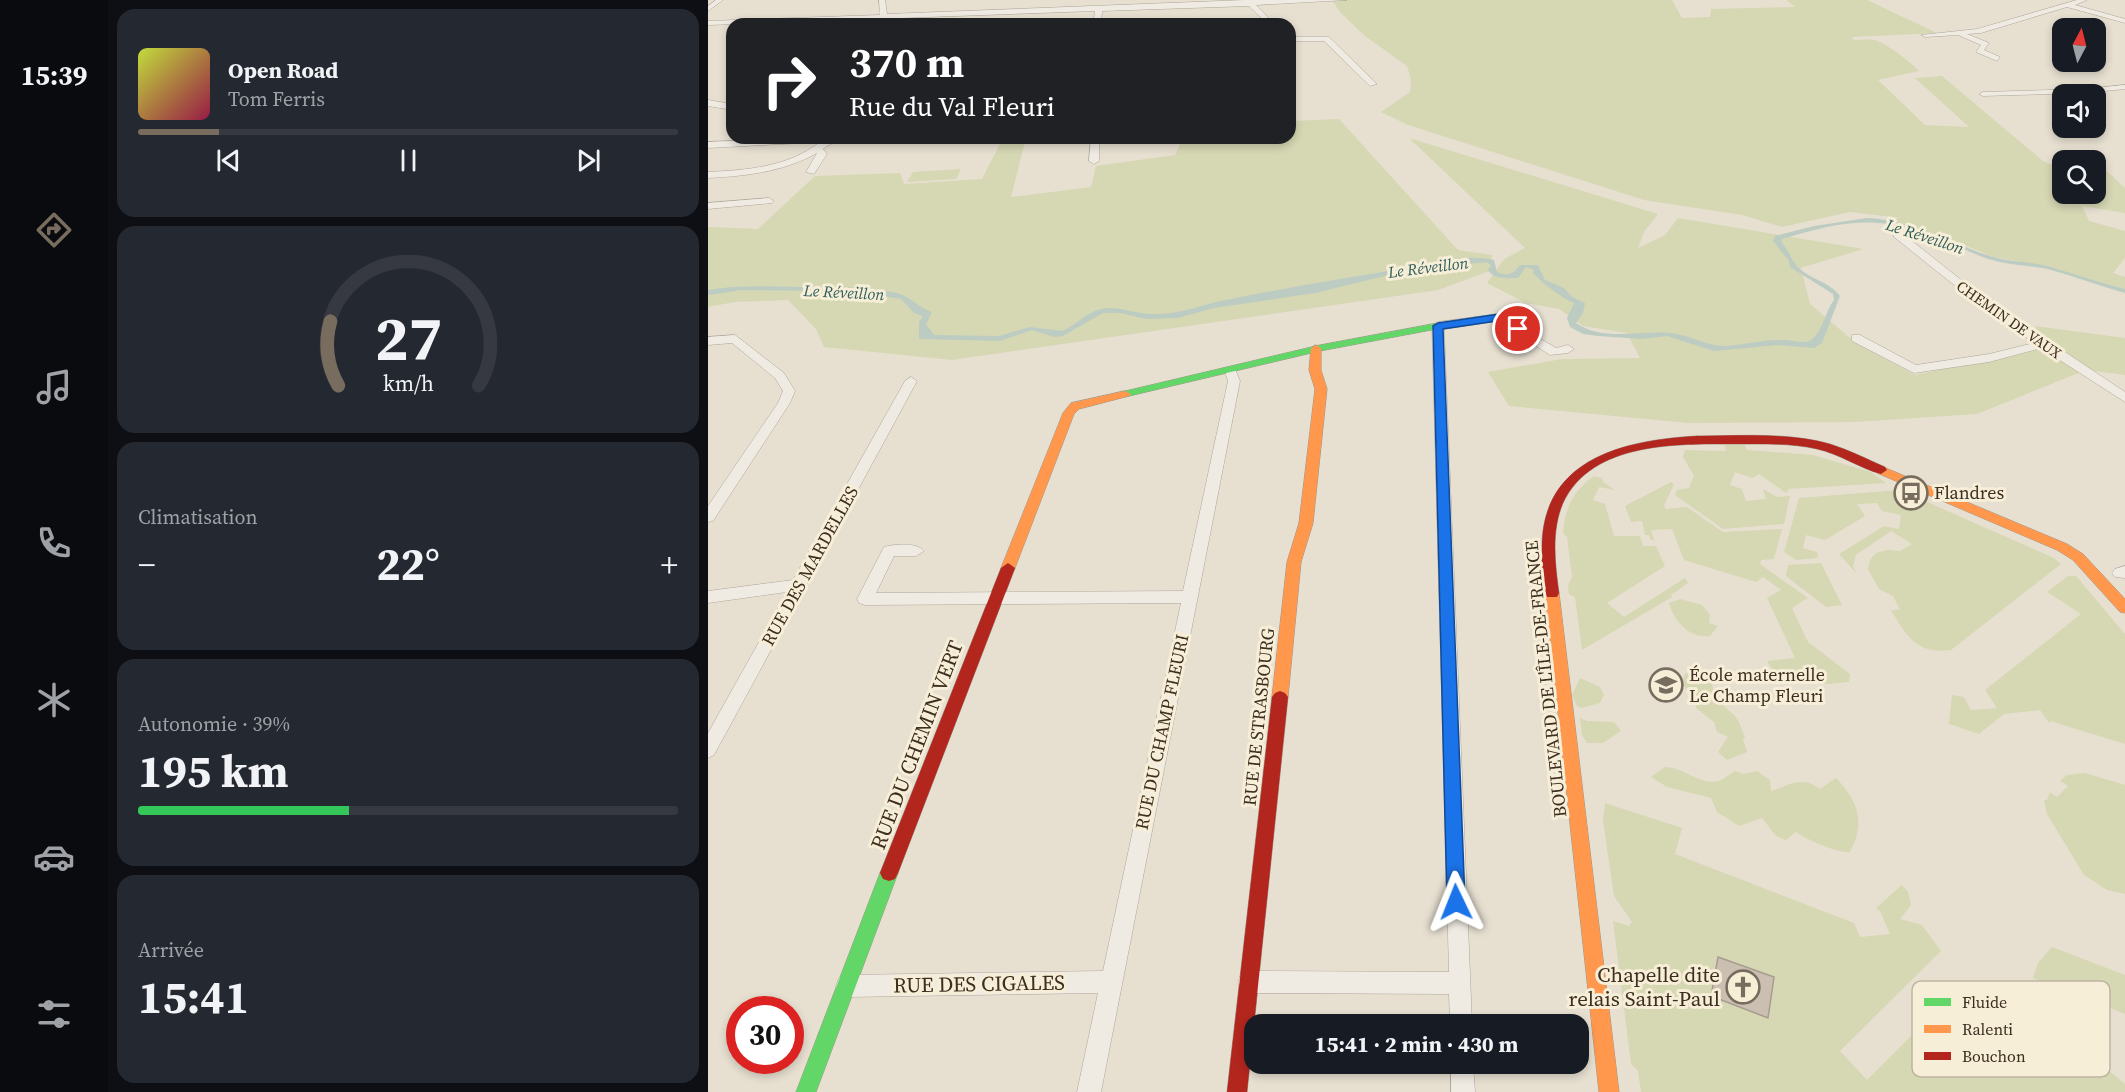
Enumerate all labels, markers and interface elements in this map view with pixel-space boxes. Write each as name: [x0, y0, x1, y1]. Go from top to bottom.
north arrow: [2052, 18, 2106, 72]
map controls: [2052, 18, 2106, 204]
text: 370 m: [849, 33, 964, 91]
icon: right: [750, 42, 828, 120]
text: Open Road: [228, 55, 338, 85]
text: 15:39: [21, 57, 87, 94]
button: sound: [2052, 84, 2106, 138]
text: Tom Ferris: [228, 85, 325, 113]
text: Rue du Val Fleuri: [849, 88, 1055, 125]
icon: previous: [212, 144, 245, 177]
icon: pause: [392, 144, 425, 177]
icon: next: [572, 144, 605, 177]
button: search: [2052, 150, 2106, 204]
icon: directions: [33, 209, 75, 251]
water label: Le Réveillon: [1882, 213, 1967, 259]
water label: Le Réveillon: [1386, 251, 1469, 283]
street label: CHEMIN DE VAUX: [1952, 275, 2066, 364]
water label: Le Réveillon: [802, 279, 885, 305]
text: 27: [374, 296, 442, 382]
pin: [1492, 303, 1543, 354]
icon: arrive: [1501, 312, 1534, 345]
icon: music: [33, 366, 75, 408]
text: km/h: [382, 370, 434, 399]
bus stop icon: Flandres: [1893, 475, 1929, 511]
place label: Flandres: [1934, 480, 2004, 505]
street label: RUE DES MARDELLES: [755, 481, 864, 650]
text: Climatisation: [138, 503, 258, 531]
icon: phone: [33, 522, 75, 564]
text: 22°: [376, 533, 440, 595]
street label: BOULEVARD DE L'ÎLE-DE-FRANCE: [1519, 539, 1572, 819]
text: −: [138, 542, 156, 587]
text: +: [660, 542, 678, 587]
street label: RUE DE STRASBOURG: [1237, 627, 1280, 807]
street label: RUE DU CHAMP FLEURI: [1129, 632, 1194, 832]
street label: RUE DU CHEMIN VERT: [863, 636, 970, 853]
place label: École maternelle Le Champ Fleuri: [1689, 662, 1825, 708]
school or university icon: École maternelle Le Champ Fleuri: [1648, 667, 1684, 703]
icon: climate: [33, 679, 75, 721]
text: Autonomie · 39%: [138, 710, 290, 738]
text: 195 km: [138, 740, 289, 802]
icon: car: [33, 836, 75, 878]
position arrow: [1424, 870, 1488, 934]
text: Arrivée: [138, 936, 204, 964]
place label: Chapelle dite relais Saint-Paul: [1569, 960, 1720, 1013]
text: 15:41: [138, 966, 249, 1028]
street label: RUE DES CIGALES: [893, 968, 1065, 999]
church icon: Chapelle dite relais Saint-Paul: [1725, 969, 1761, 1005]
legend: [1912, 981, 2110, 1077]
text: Fluide: [1962, 991, 2007, 1013]
icon: filters: [33, 993, 75, 1035]
speed limit sign: 30: [726, 996, 804, 1074]
text: Ralenti: [1962, 1018, 2013, 1040]
text: 15:41 · 2 min · 430 m: [1315, 1029, 1518, 1059]
text: Bouchon: [1962, 1045, 2026, 1067]

